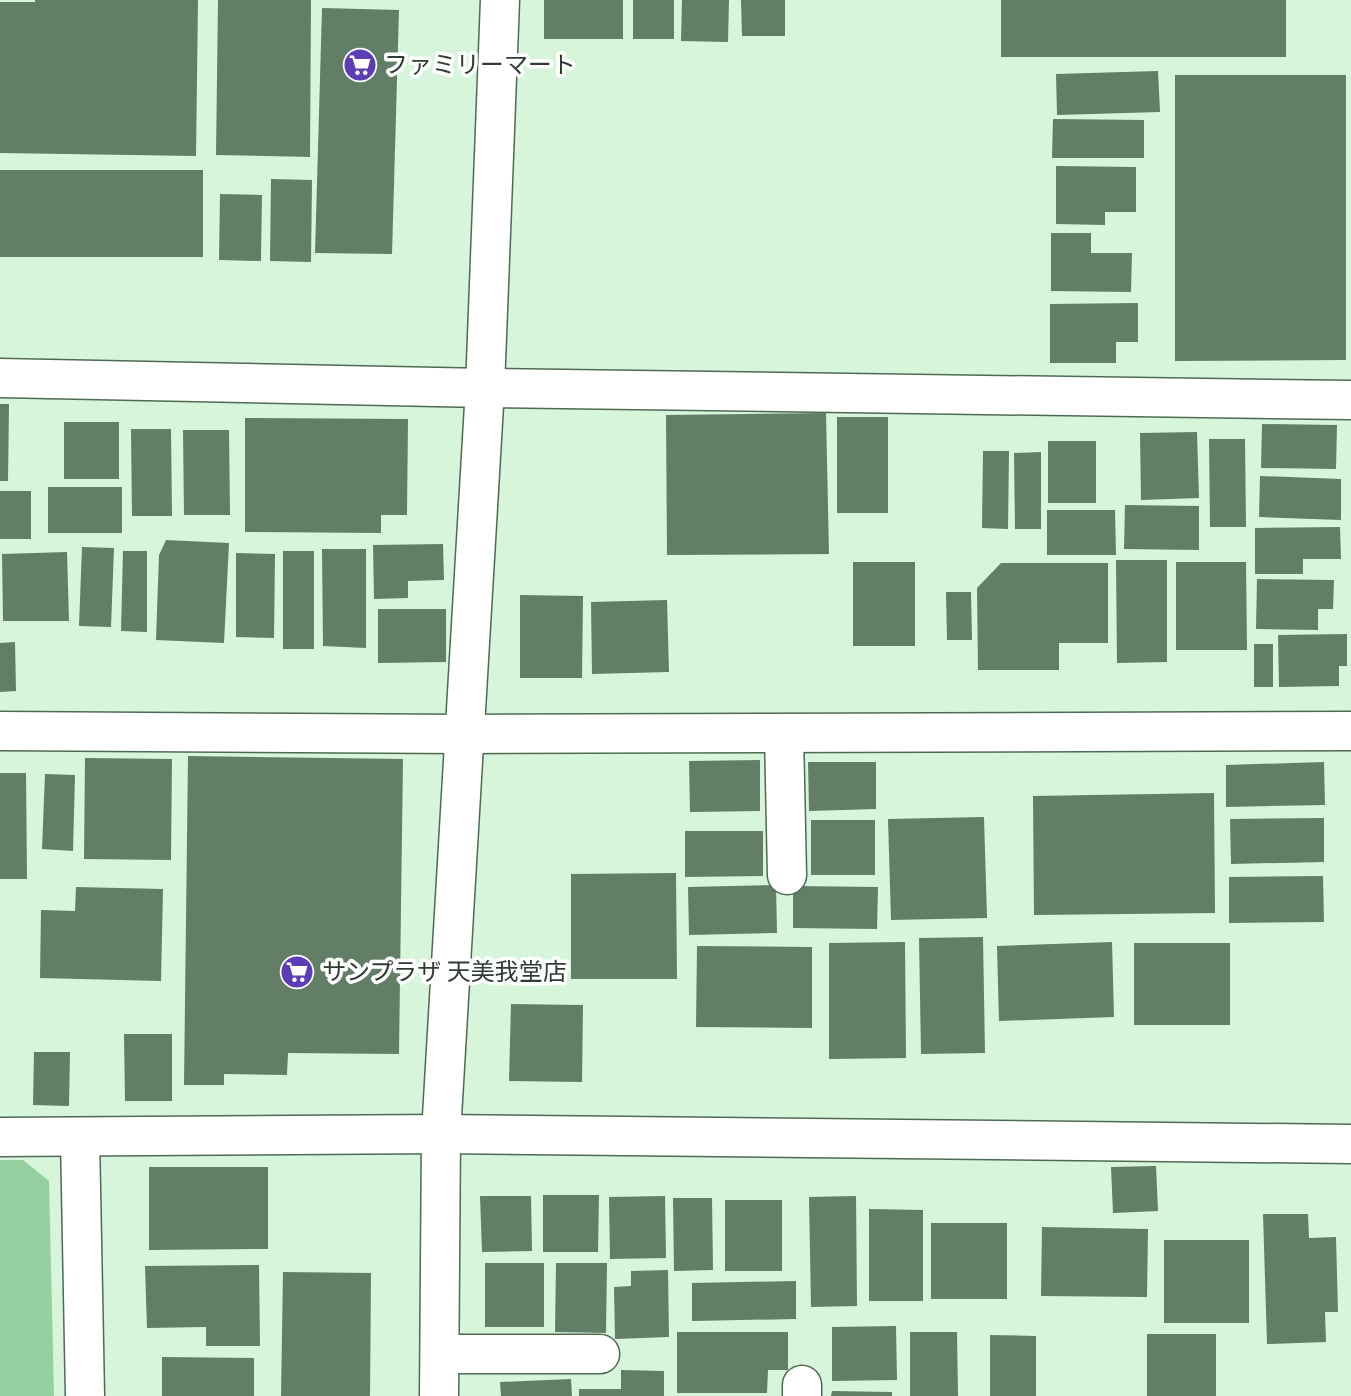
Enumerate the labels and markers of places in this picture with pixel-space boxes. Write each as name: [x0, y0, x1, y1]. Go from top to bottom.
supermarket icon: ファミリーマート: [341, 46, 379, 84]
place label: ファミリーマート: [384, 51, 576, 79]
supermarket icon: サンプラザ 天美我堂店: [278, 953, 316, 991]
place label: サンプラザ 天美我堂店: [322, 958, 567, 986]

